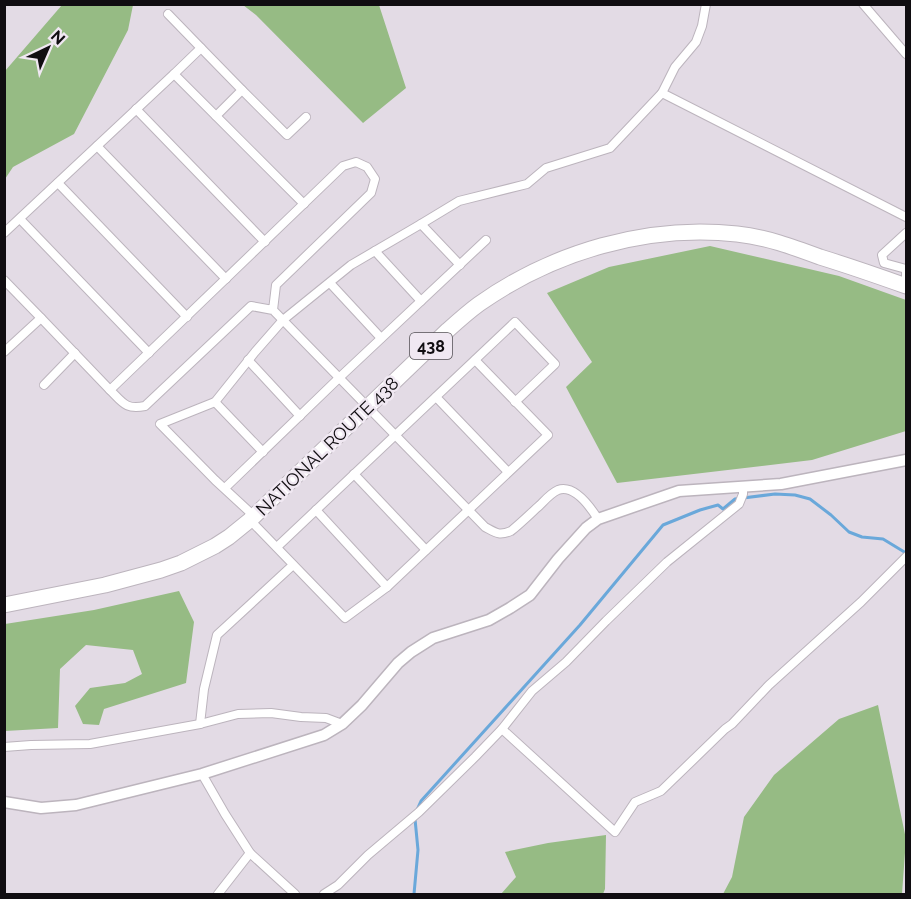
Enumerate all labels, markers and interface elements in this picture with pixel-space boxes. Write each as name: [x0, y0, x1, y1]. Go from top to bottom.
north arrow: [18, 18, 78, 78]
text: N: [47, 26, 69, 49]
road number: 438: [410, 333, 452, 359]
street label: NATIONAL ROUTE 438: [251, 372, 403, 520]

